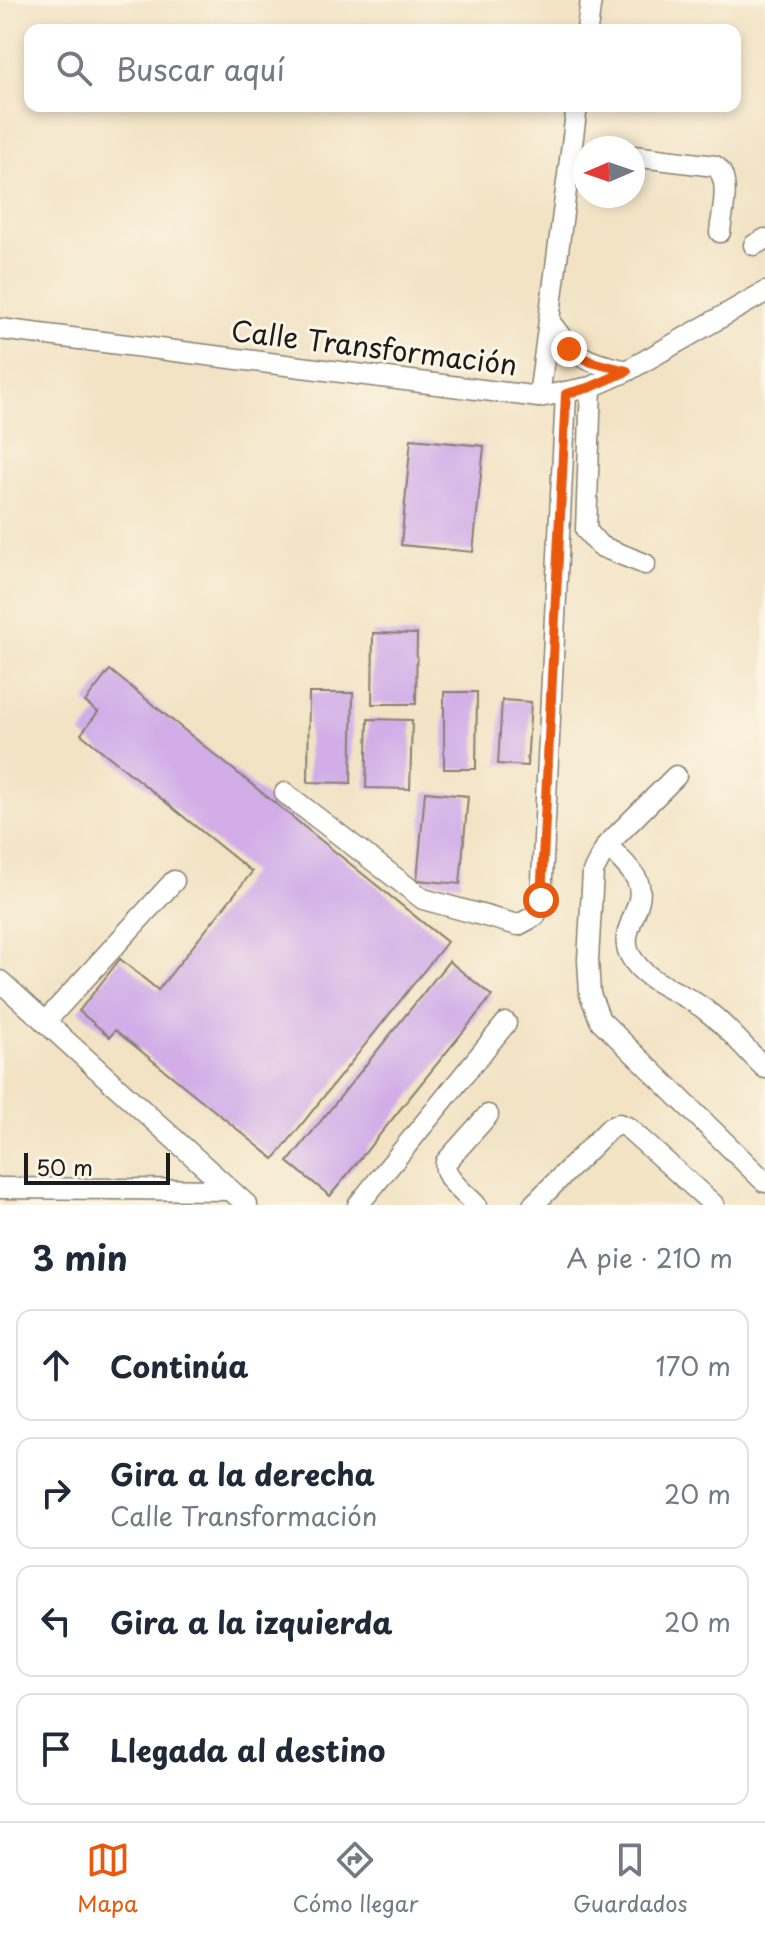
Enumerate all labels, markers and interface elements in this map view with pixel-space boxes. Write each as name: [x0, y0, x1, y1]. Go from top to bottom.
search box: [24, 24, 741, 112]
icon: search: [52, 46, 96, 90]
text: Buscar aquí: [116, 46, 285, 91]
north arrow: [573, 136, 645, 208]
street label: Calle Transformación: [229, 308, 520, 385]
route end: [551, 331, 587, 367]
route start: [523, 882, 559, 918]
scale bar: [24, 1149, 170, 1185]
text: 50 m: [36, 1150, 93, 1183]
text: 3 min: [32, 1231, 128, 1283]
text: A pie · 210 m: [566, 1238, 733, 1277]
icon: ahead: [34, 1343, 78, 1387]
text: Continúa: [110, 1343, 249, 1388]
text: 170 m: [656, 1346, 731, 1385]
text: Gira a la derecha: [110, 1451, 375, 1496]
icon: right: [34, 1471, 78, 1515]
text: 20 m: [664, 1474, 731, 1513]
text: Calle Transformación: [110, 1496, 377, 1535]
icon: left: [34, 1599, 78, 1643]
text: Gira a la izquierda: [110, 1599, 393, 1644]
text: 20 m: [664, 1602, 731, 1641]
icon: arrive: [34, 1727, 78, 1771]
text: Llegada al destino: [110, 1727, 385, 1772]
tab: Mapa: [77, 1838, 138, 1919]
tab: Cómo llegar: [293, 1838, 418, 1919]
tab: Guardados: [573, 1838, 688, 1919]

